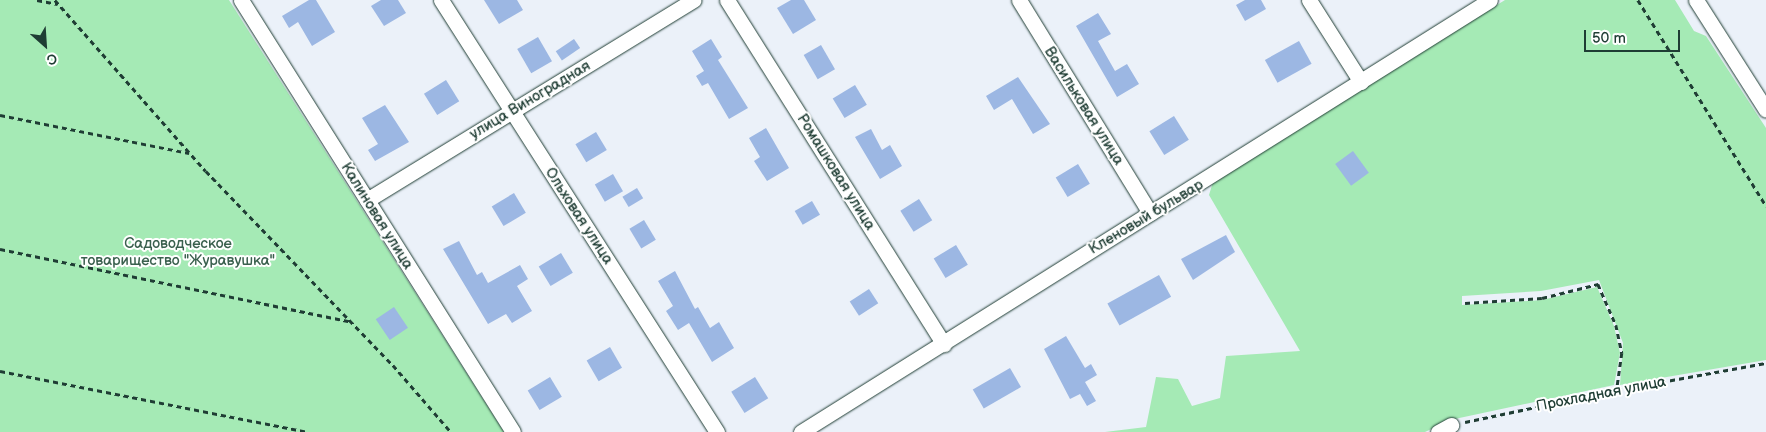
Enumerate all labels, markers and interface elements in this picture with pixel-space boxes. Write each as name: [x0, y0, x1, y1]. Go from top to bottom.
north arrow: [20, 20, 70, 70]
scale bar: [1586, 20, 1682, 52]
text: 50 m: [1592, 29, 1626, 48]
street label: Васильковая улица: [1040, 43, 1128, 169]
text: С: [44, 49, 60, 69]
street label: улица Виноградная: [466, 57, 594, 143]
street label: Ромашковая улица: [793, 111, 879, 233]
street label: Калиновая улица: [337, 159, 417, 273]
street label: Ольховая улица: [541, 164, 617, 268]
street label: Кленовый бульвар: [1085, 176, 1207, 258]
park label: Садоводческое товарищество "Журавушка": [81, 234, 275, 269]
street label: Прохладная улица: [1535, 373, 1667, 415]

